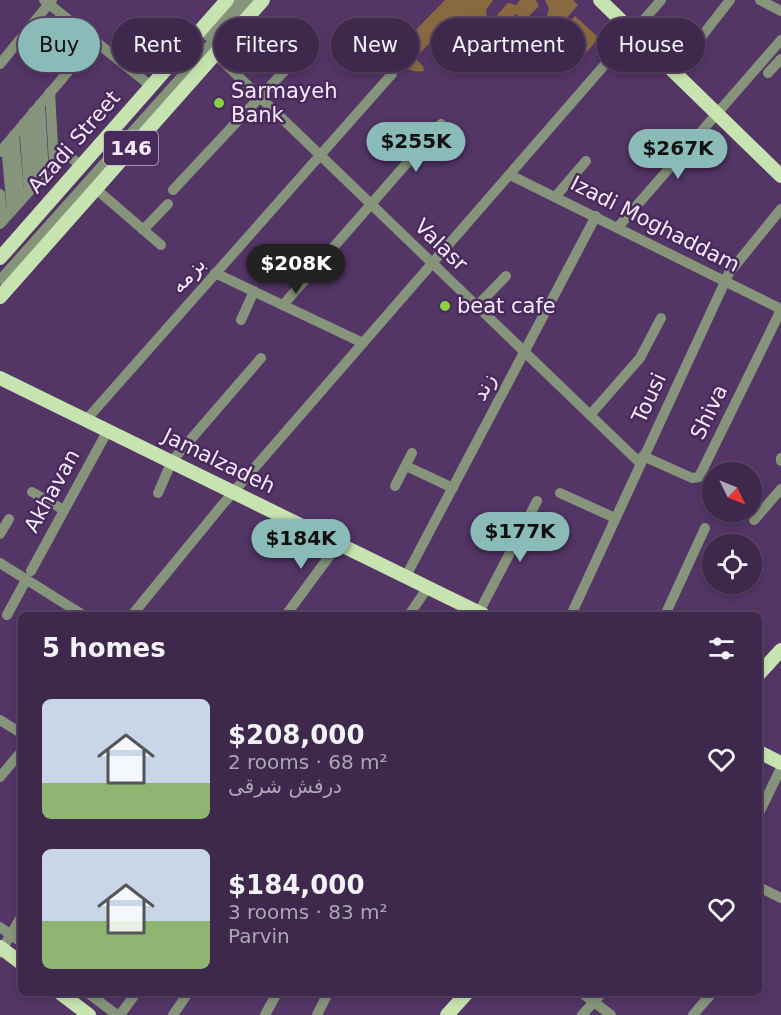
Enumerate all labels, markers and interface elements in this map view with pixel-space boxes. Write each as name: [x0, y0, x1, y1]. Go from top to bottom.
chip: Buy: [18, 18, 100, 72]
chip: Rent: [112, 18, 202, 72]
chip: Filters: [214, 18, 319, 72]
chip: New: [331, 18, 419, 72]
chip: Apartment: [431, 18, 585, 72]
chip: House: [597, 18, 705, 72]
place label: Sarmayeh Bank: [231, 79, 337, 127]
street label: Azadi Street: [23, 86, 125, 198]
marker: Sarmayeh Bank: [212, 96, 226, 110]
pin: $255K: [374, 122, 458, 173]
text: $255K: [380, 129, 452, 153]
pin: $267K: [636, 129, 720, 180]
road number: 146: [104, 131, 158, 165]
text: $267K: [642, 136, 714, 160]
street label: Izadi Moghaddam: [567, 171, 743, 277]
street label: Valasr: [410, 214, 473, 276]
pin: $208K: [254, 244, 338, 295]
text: $208K: [260, 251, 332, 275]
street label: بزمه: [166, 252, 210, 298]
place label: beat cafe: [457, 294, 556, 318]
marker: beat cafe: [438, 299, 452, 313]
street label: زند: [467, 369, 501, 405]
street label: Tousi: [627, 369, 671, 428]
street label: Shiva: [686, 381, 732, 443]
street label: Jamalzadeh: [157, 423, 279, 498]
street label: Akhavan: [19, 445, 85, 537]
north arrow: [702, 462, 762, 522]
map controls: [702, 462, 762, 594]
pin: $177K: [478, 512, 562, 563]
pin: $184K: [259, 519, 343, 570]
text: $177K: [484, 519, 556, 543]
text: $184K: [265, 526, 337, 550]
button: locate: [702, 534, 762, 594]
icon: filters: [705, 632, 738, 665]
text: 5 homes: [42, 633, 166, 663]
text: $208,000: [228, 720, 365, 750]
icon: home: [90, 723, 162, 795]
icon: heart: [705, 743, 738, 776]
text: 2 rooms · 68 m²: [228, 750, 388, 774]
text: درفش شرقی: [228, 774, 342, 798]
text: $184,000: [228, 870, 365, 900]
icon: home: [90, 873, 162, 945]
icon: heart: [705, 893, 738, 926]
text: 3 rooms · 83 m²: [228, 900, 388, 924]
text: Parvin: [228, 924, 290, 948]

